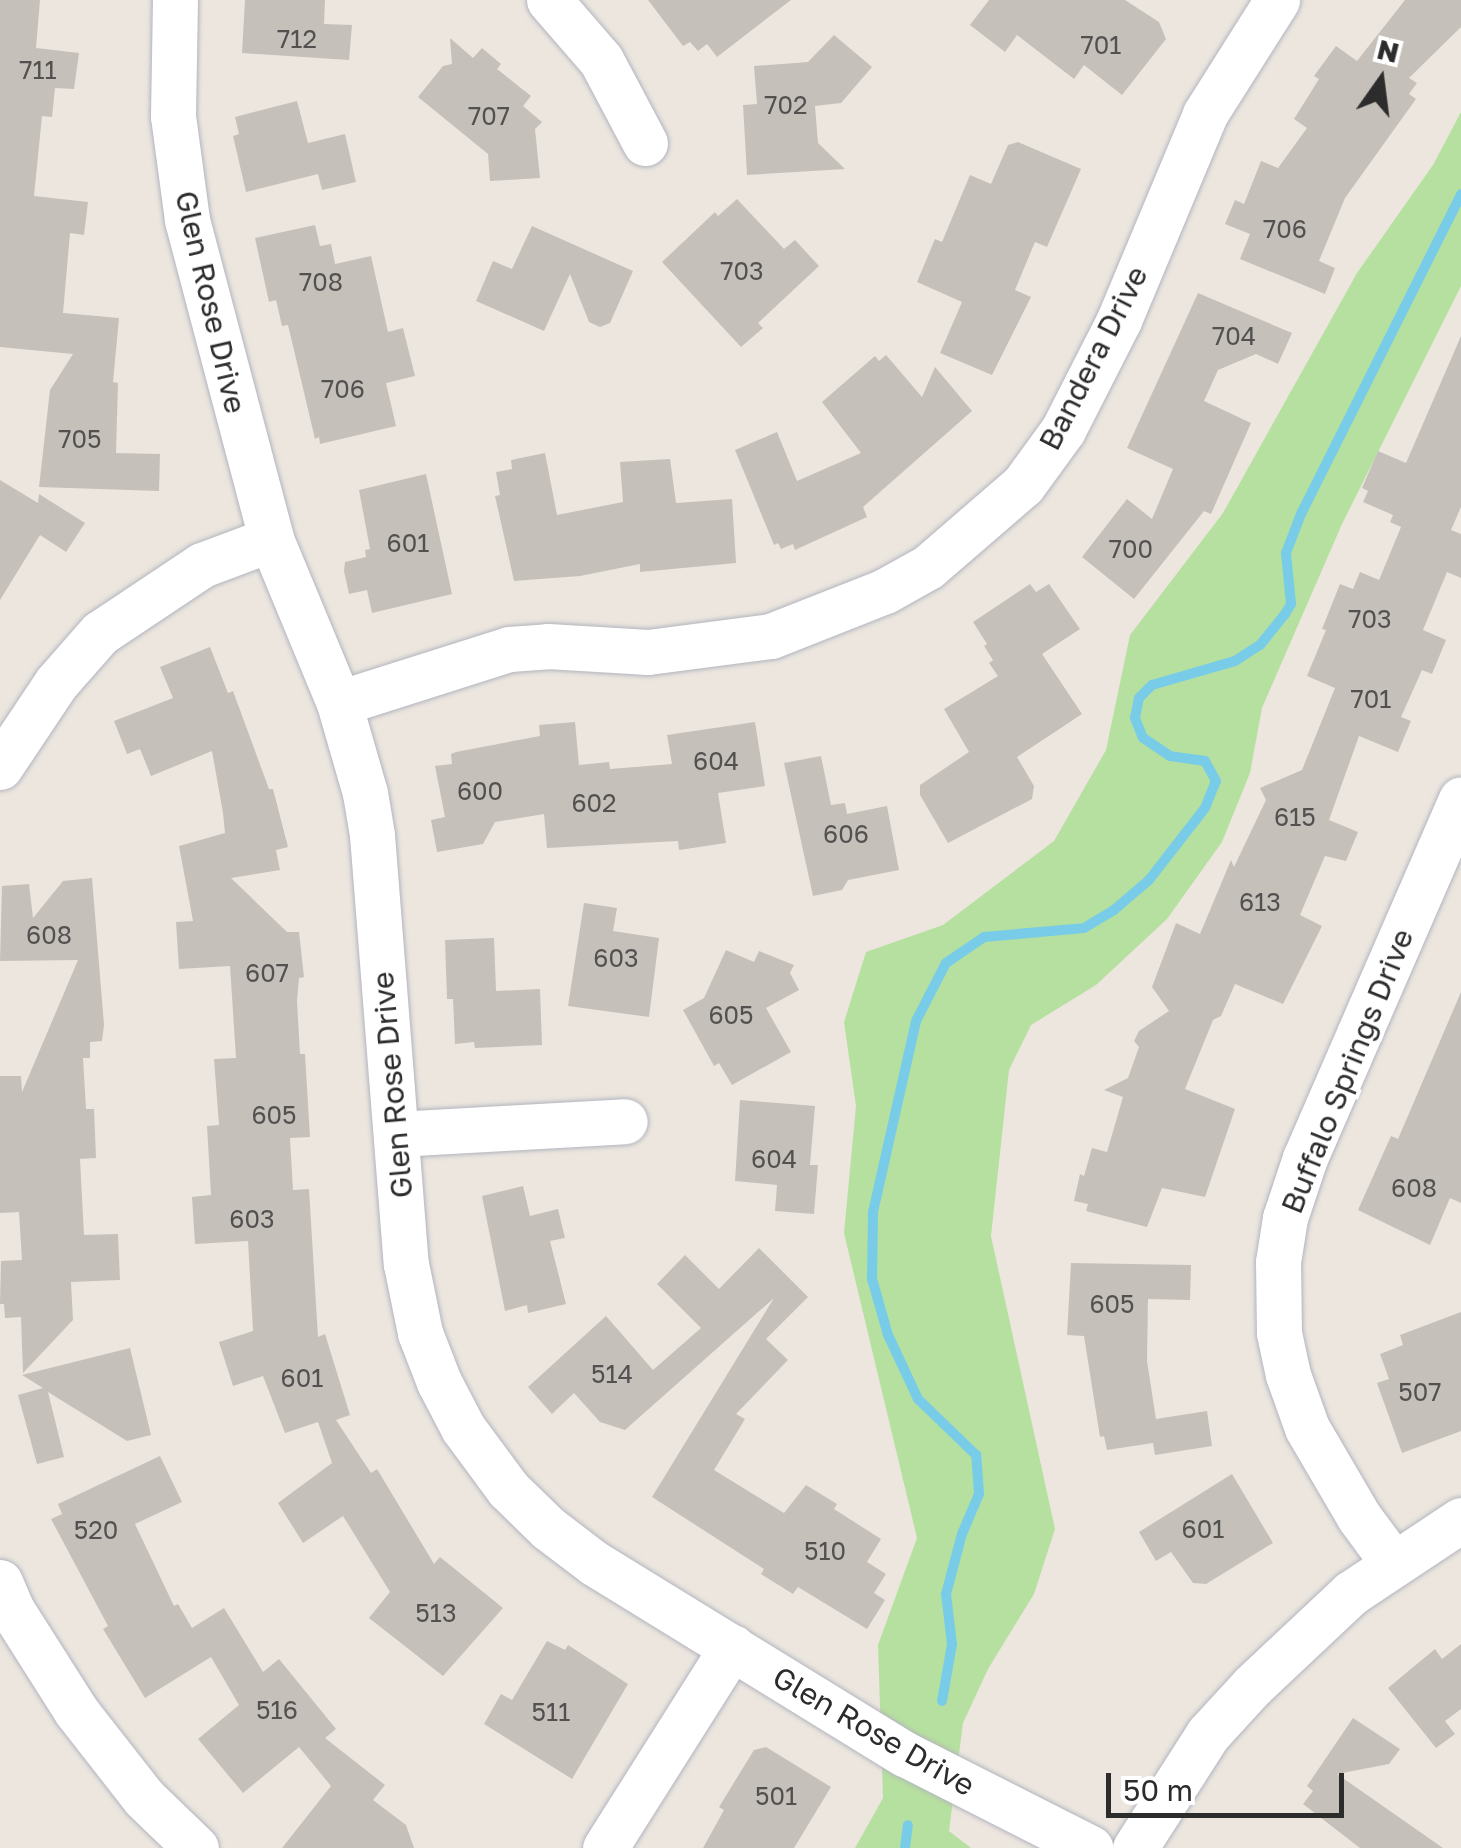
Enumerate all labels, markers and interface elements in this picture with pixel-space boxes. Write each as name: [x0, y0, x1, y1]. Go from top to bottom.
house number: 712: [277, 24, 317, 54]
house number: 701: [1081, 30, 1121, 60]
north arrow: [1331, 30, 1431, 130]
text: N: [1374, 32, 1403, 69]
house number: 711: [19, 55, 57, 85]
house number: 702: [764, 90, 808, 120]
house number: 707: [468, 101, 510, 131]
street label: Glen Rose Drive: [168, 187, 254, 417]
house number: 706: [1263, 214, 1307, 244]
house number: 703: [720, 256, 764, 286]
street label: Bandera Drive: [1031, 260, 1155, 456]
house number: 708: [299, 267, 343, 297]
house number: 704: [1212, 321, 1256, 351]
house number: 706: [321, 374, 365, 404]
house number: 705: [58, 424, 102, 454]
house number: 601: [387, 528, 429, 558]
house number: 700: [1109, 534, 1153, 564]
house number: 703: [1348, 604, 1392, 634]
house number: 701: [1351, 684, 1391, 714]
house number: 604: [693, 746, 739, 776]
house number: 600: [457, 776, 503, 806]
house number: 602: [571, 788, 617, 818]
house number: 615: [1274, 802, 1316, 832]
house number: 606: [823, 819, 869, 849]
house number: 613: [1239, 887, 1281, 917]
house number: 608: [26, 920, 72, 950]
street label: Buffalo Springs Drive: [1273, 923, 1421, 1219]
house number: 603: [593, 943, 639, 973]
house number: 607: [245, 958, 289, 988]
street label: Glen Rose Drive: [364, 970, 420, 1200]
house number: 605: [708, 1000, 754, 1030]
house number: 605: [251, 1100, 297, 1130]
house number: 604: [751, 1144, 797, 1174]
house number: 608: [1391, 1173, 1437, 1203]
house number: 603: [229, 1204, 275, 1234]
house number: 605: [1089, 1289, 1135, 1319]
house number: 514: [591, 1359, 633, 1389]
house number: 601: [281, 1363, 323, 1393]
house number: 507: [1398, 1377, 1442, 1407]
house number: 601: [1182, 1514, 1224, 1544]
house number: 520: [74, 1515, 118, 1545]
house number: 510: [804, 1536, 846, 1566]
house number: 513: [415, 1598, 457, 1628]
street label: Glen Rose Drive: [767, 1659, 981, 1803]
house number: 516: [256, 1695, 298, 1725]
house number: 511: [532, 1697, 570, 1727]
scale bar: [1111, 1753, 1348, 1815]
text: 50 m: [1123, 1772, 1193, 1808]
house number: 501: [755, 1781, 797, 1811]

